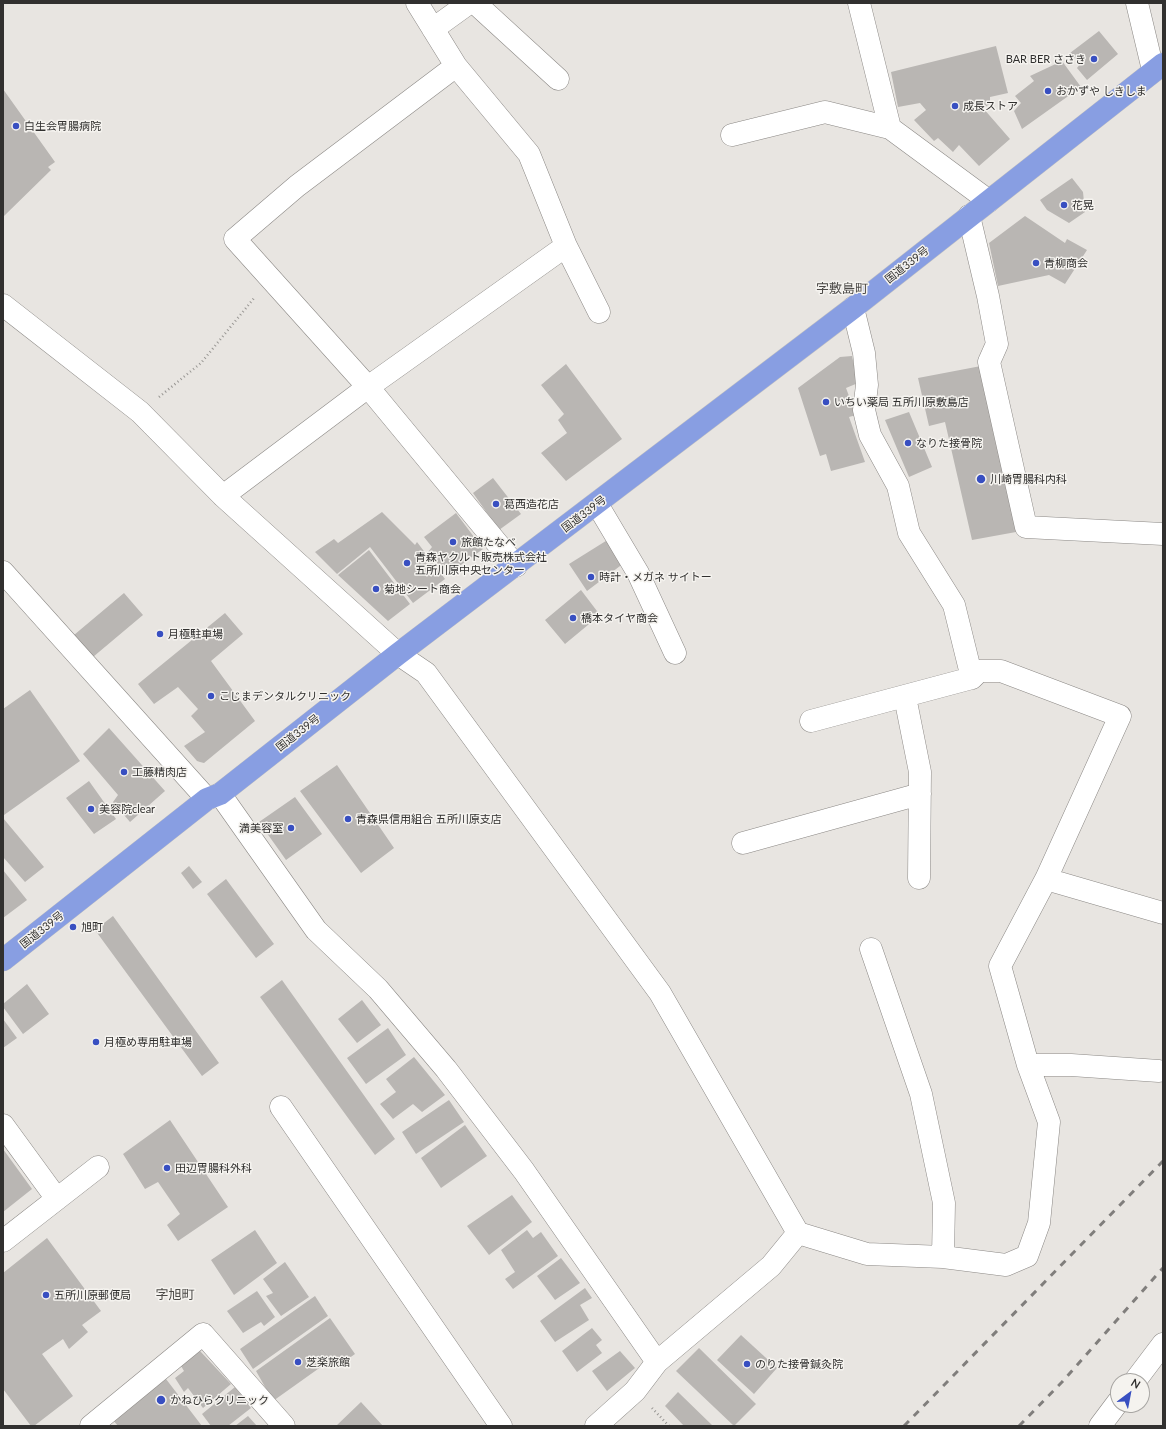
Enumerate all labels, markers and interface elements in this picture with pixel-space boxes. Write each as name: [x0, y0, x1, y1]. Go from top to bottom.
place label: BAR BER ささき: [1006, 52, 1086, 66]
marker: BAR BER ささき: [1089, 54, 1099, 64]
place label: おかずや しきしま: [1056, 84, 1147, 98]
marker: おかずや しきしま: [1043, 86, 1053, 96]
place label: 成長ストア: [963, 99, 1018, 113]
marker: 成長ストア: [950, 101, 960, 111]
place label: 白生会胃腸病院: [24, 119, 101, 133]
marker: 白生会胃腸病院: [11, 121, 21, 131]
place label: 花晃: [1072, 198, 1094, 212]
marker: 花晃: [1059, 200, 1069, 210]
street label: 国道339号: [882, 244, 932, 286]
place label: 青柳商会: [1044, 256, 1088, 270]
marker: 青柳商会: [1031, 258, 1041, 268]
district label: 字敷島町: [816, 281, 868, 297]
place label: いちい薬局 五所川原敷島店: [834, 395, 969, 409]
marker: いちい薬局 五所川原敷島店: [821, 397, 831, 407]
place label: なりた接骨院: [916, 436, 982, 450]
marker: なりた接骨院: [903, 438, 913, 448]
place label: 川崎胃腸科内科: [990, 472, 1067, 486]
marker: 川崎胃腸科内科: [975, 473, 987, 485]
street label: 国道339号: [559, 493, 609, 535]
place label: 葛西造花店: [504, 497, 559, 511]
marker: 葛西造花店: [491, 499, 501, 509]
place label: 旅館たなべ: [461, 535, 516, 549]
marker: 旅館たなべ: [448, 537, 458, 547]
place label: 青森ヤクルト販売株式会社 五所川原中央センター: [415, 550, 547, 576]
marker: 青森ヤクルト販売株式会社 五所川原中央センター: [402, 558, 412, 568]
place label: 時計・メガネ サイトー: [599, 570, 712, 584]
marker: 時計・メガネ サイトー: [586, 572, 596, 582]
place label: 菊地シート商会: [384, 582, 461, 596]
marker: 菊地シート商会: [371, 584, 381, 594]
place label: 橋本タイヤ商会: [581, 611, 658, 625]
marker: 橋本タイヤ商会: [568, 613, 578, 623]
place label: 月極駐車場: [168, 627, 223, 641]
marker: 月極駐車場: [155, 629, 165, 639]
place label: こじまデンタルクリニック: [219, 689, 351, 703]
marker: こじまデンタルクリニック: [206, 691, 216, 701]
street label: 国道339号: [273, 712, 323, 754]
place label: 工藤精肉店: [132, 765, 187, 779]
marker: 工藤精肉店: [119, 767, 129, 777]
place label: 美容院clear: [99, 802, 155, 816]
marker: 美容院clear: [86, 804, 96, 814]
place label: 青森県信用組合 五所川原支店: [356, 812, 502, 826]
marker: 青森県信用組合 五所川原支店: [343, 814, 353, 824]
place label: 満美容室: [239, 821, 283, 835]
marker: 満美容室: [286, 823, 296, 833]
street label: 国道339号: [17, 909, 67, 951]
place label: 旭町: [81, 920, 103, 934]
marker: 旭町: [68, 922, 78, 932]
place label: 月極め専用駐車場: [104, 1035, 192, 1049]
marker: 月極め専用駐車場: [91, 1037, 101, 1047]
place label: 田辺胃腸科外科: [175, 1161, 252, 1175]
marker: 田辺胃腸科外科: [162, 1163, 172, 1173]
district label: 字旭町: [156, 1287, 194, 1303]
place label: 五所川原郵便局: [54, 1288, 131, 1302]
marker: 五所川原郵便局: [41, 1290, 51, 1300]
place label: 芝楽旅館: [306, 1355, 350, 1369]
marker: 芝楽旅館: [293, 1357, 303, 1367]
place label: のりた接骨鍼灸院: [755, 1357, 843, 1371]
marker: のりた接骨鍼灸院: [742, 1359, 752, 1369]
north arrow: [1110, 1373, 1150, 1413]
text: N: [1129, 1375, 1143, 1391]
place label: かねひらクリニック: [170, 1393, 269, 1407]
marker: かねひらクリニック: [155, 1394, 167, 1406]

